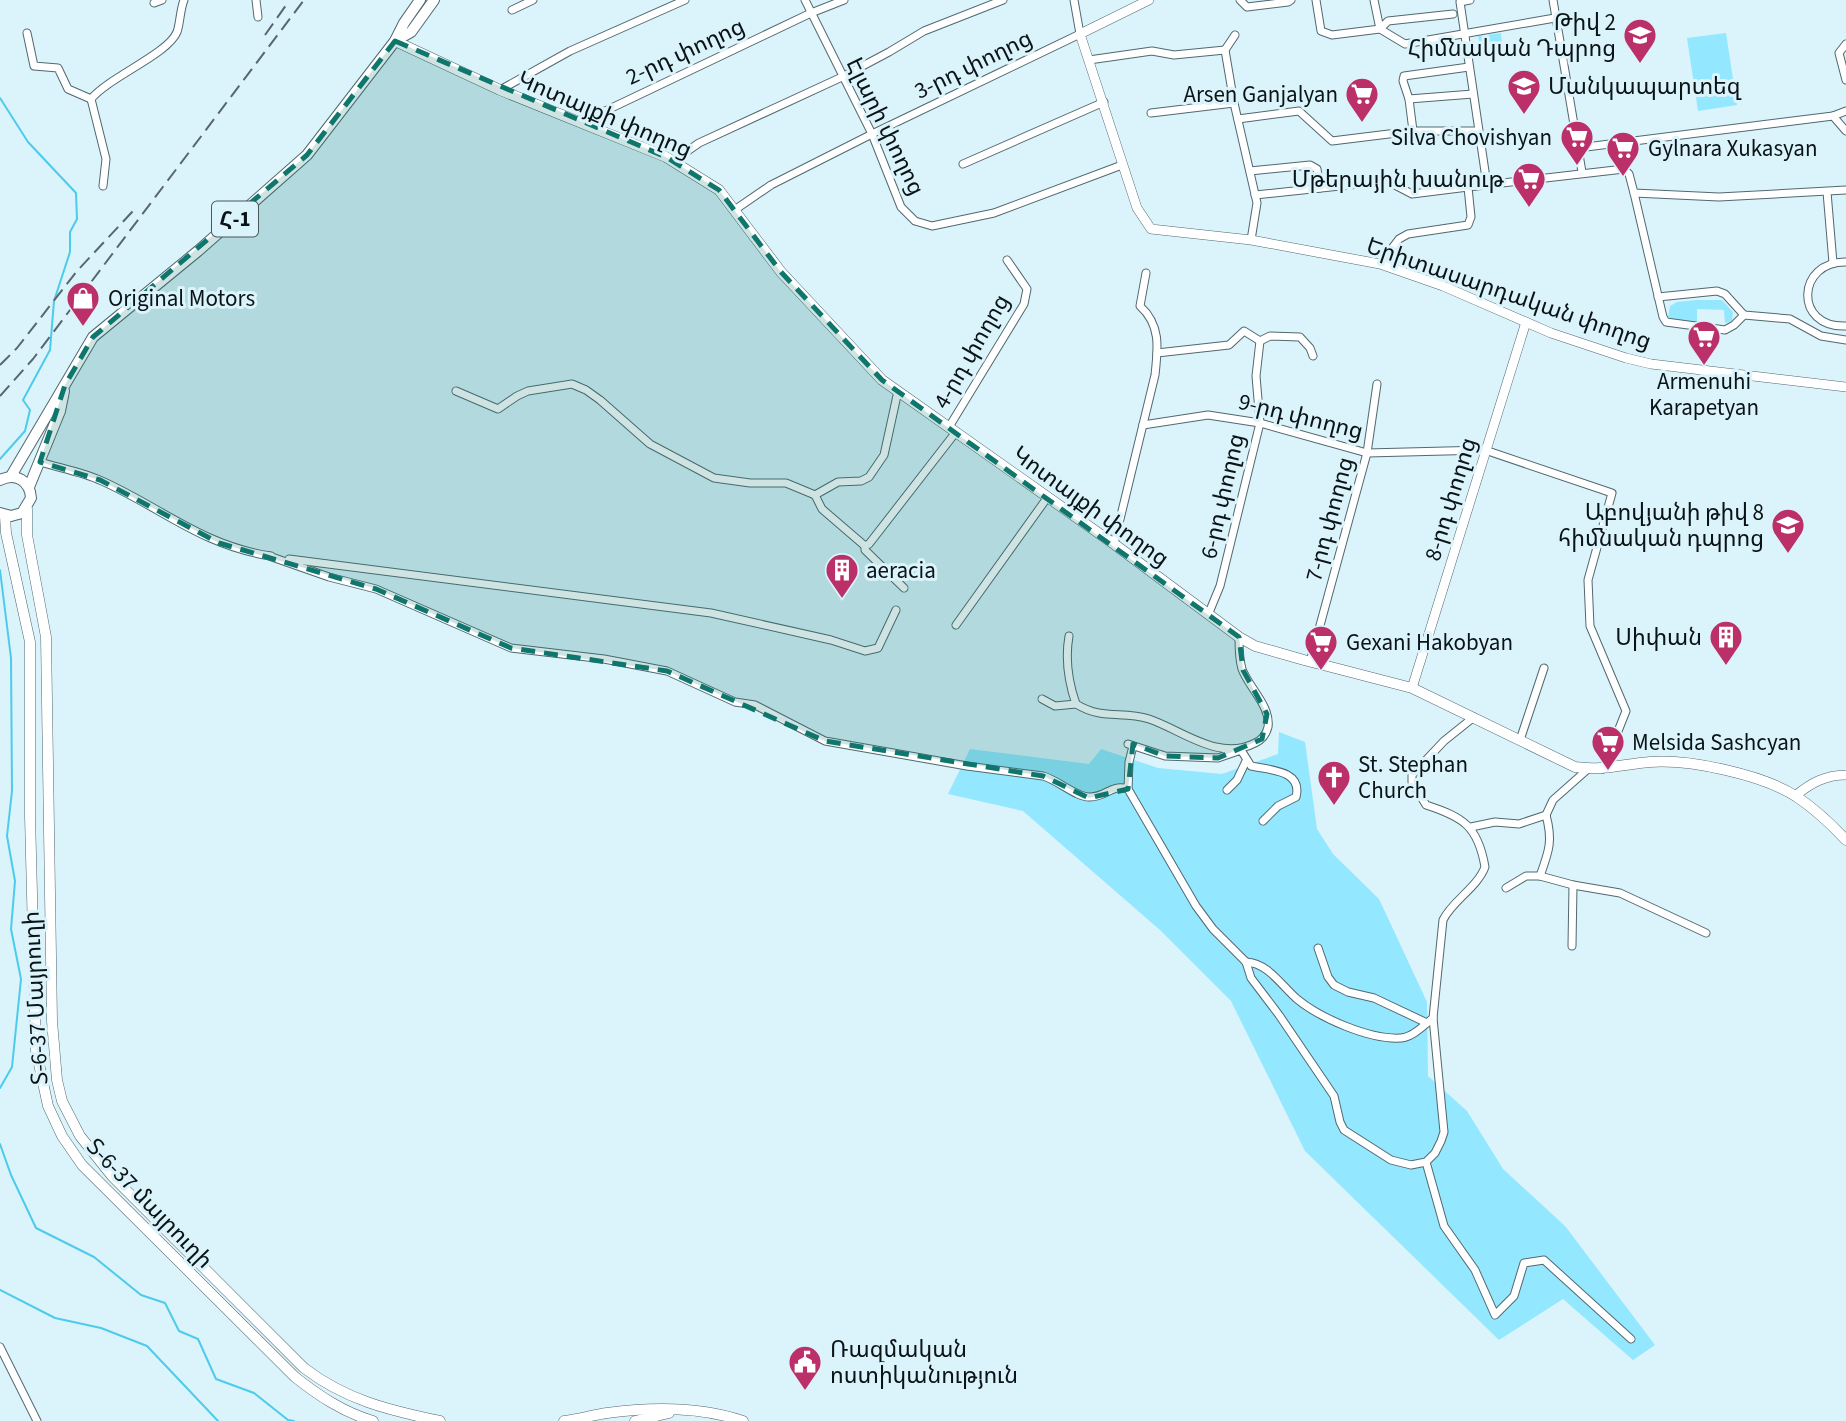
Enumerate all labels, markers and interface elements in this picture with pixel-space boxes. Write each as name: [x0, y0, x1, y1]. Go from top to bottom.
place label: Թիվ 2 Հիմնական Դպրոց: [1408, 6, 1616, 65]
street label: 2-րդ փողոց: [620, 10, 750, 93]
school or university icon: Թիվ 2 Հիմնական Դպրոց: [1621, 16, 1659, 65]
street label: 3-րդ փողոց: [909, 22, 1038, 107]
street label: Էլարի փողոց: [838, 52, 933, 201]
street label: Կոտայքի փողոց: [512, 63, 697, 166]
school or university icon: Մանկապարտեզ: [1505, 67, 1543, 116]
place label: Մանկապարտեզ: [1548, 70, 1742, 103]
supermarket icon: Arsen Ganjalyan: [1343, 75, 1381, 124]
place label: Arsen Ganjalyan: [1183, 78, 1338, 111]
supermarket icon: Silva Chovishyan: [1558, 118, 1596, 167]
place label: Silva Chovishyan: [1391, 121, 1552, 154]
supermarket icon: Gylnara Xukasyan: [1604, 129, 1642, 178]
place label: Gylnara Xukasyan: [1648, 132, 1818, 165]
supermarket icon: Մթերային խանութ: [1510, 160, 1548, 209]
place label: Մթերային խանութ: [1292, 163, 1505, 196]
road number: Հ-1: [212, 202, 258, 236]
street label: Երիտասարդական փողոց: [1362, 229, 1656, 358]
shop icon: Original Motors: [64, 279, 102, 328]
place label: Original Motors: [108, 282, 255, 315]
street label: 4-րդ փողոց: [925, 288, 1018, 415]
supermarket icon: Armenuhi Karapetyan: [1685, 318, 1723, 367]
place label: Armenuhi Karapetyan: [1649, 365, 1759, 424]
street label: 9-րդ փողոց: [1235, 385, 1367, 448]
street label: 6-րդ փողոց: [1192, 430, 1253, 562]
street label: 8-րդ փողոց: [1416, 433, 1485, 565]
street label: Կոտայքի փողոց: [1006, 438, 1176, 575]
street label: 7-րդ փողոց: [1297, 453, 1362, 585]
place label: Աբովյանի թիվ 8 հիմնական դպրոց: [1558, 496, 1764, 555]
school or university icon: Աբովյանի թիվ 8 հիմնական դպրոց: [1769, 506, 1807, 555]
building icon: aeracia: [823, 551, 861, 600]
place label: aeracia: [866, 554, 936, 587]
building icon: Սիփան: [1707, 618, 1745, 667]
place label: Սիփան: [1615, 621, 1702, 654]
supermarket icon: Gexani Hakobyan: [1302, 623, 1340, 672]
place label: Gexani Hakobyan: [1346, 626, 1513, 659]
supermarket icon: Melsida Sashcyan: [1589, 723, 1627, 772]
place label: Melsida Sashcyan: [1632, 726, 1801, 759]
place label: St. Stephan Church: [1358, 748, 1468, 807]
church icon: St. Stephan Church: [1315, 758, 1353, 807]
street label: Տ-6-37 Մայրուղի: [14, 910, 57, 1086]
street label: Տ-6-37 մայրուղի: [79, 1131, 221, 1276]
place label: Ռազմական ոստիկանություն: [830, 1333, 1018, 1392]
public building icon: Ռազմական ոստիկանություն: [786, 1343, 824, 1392]

